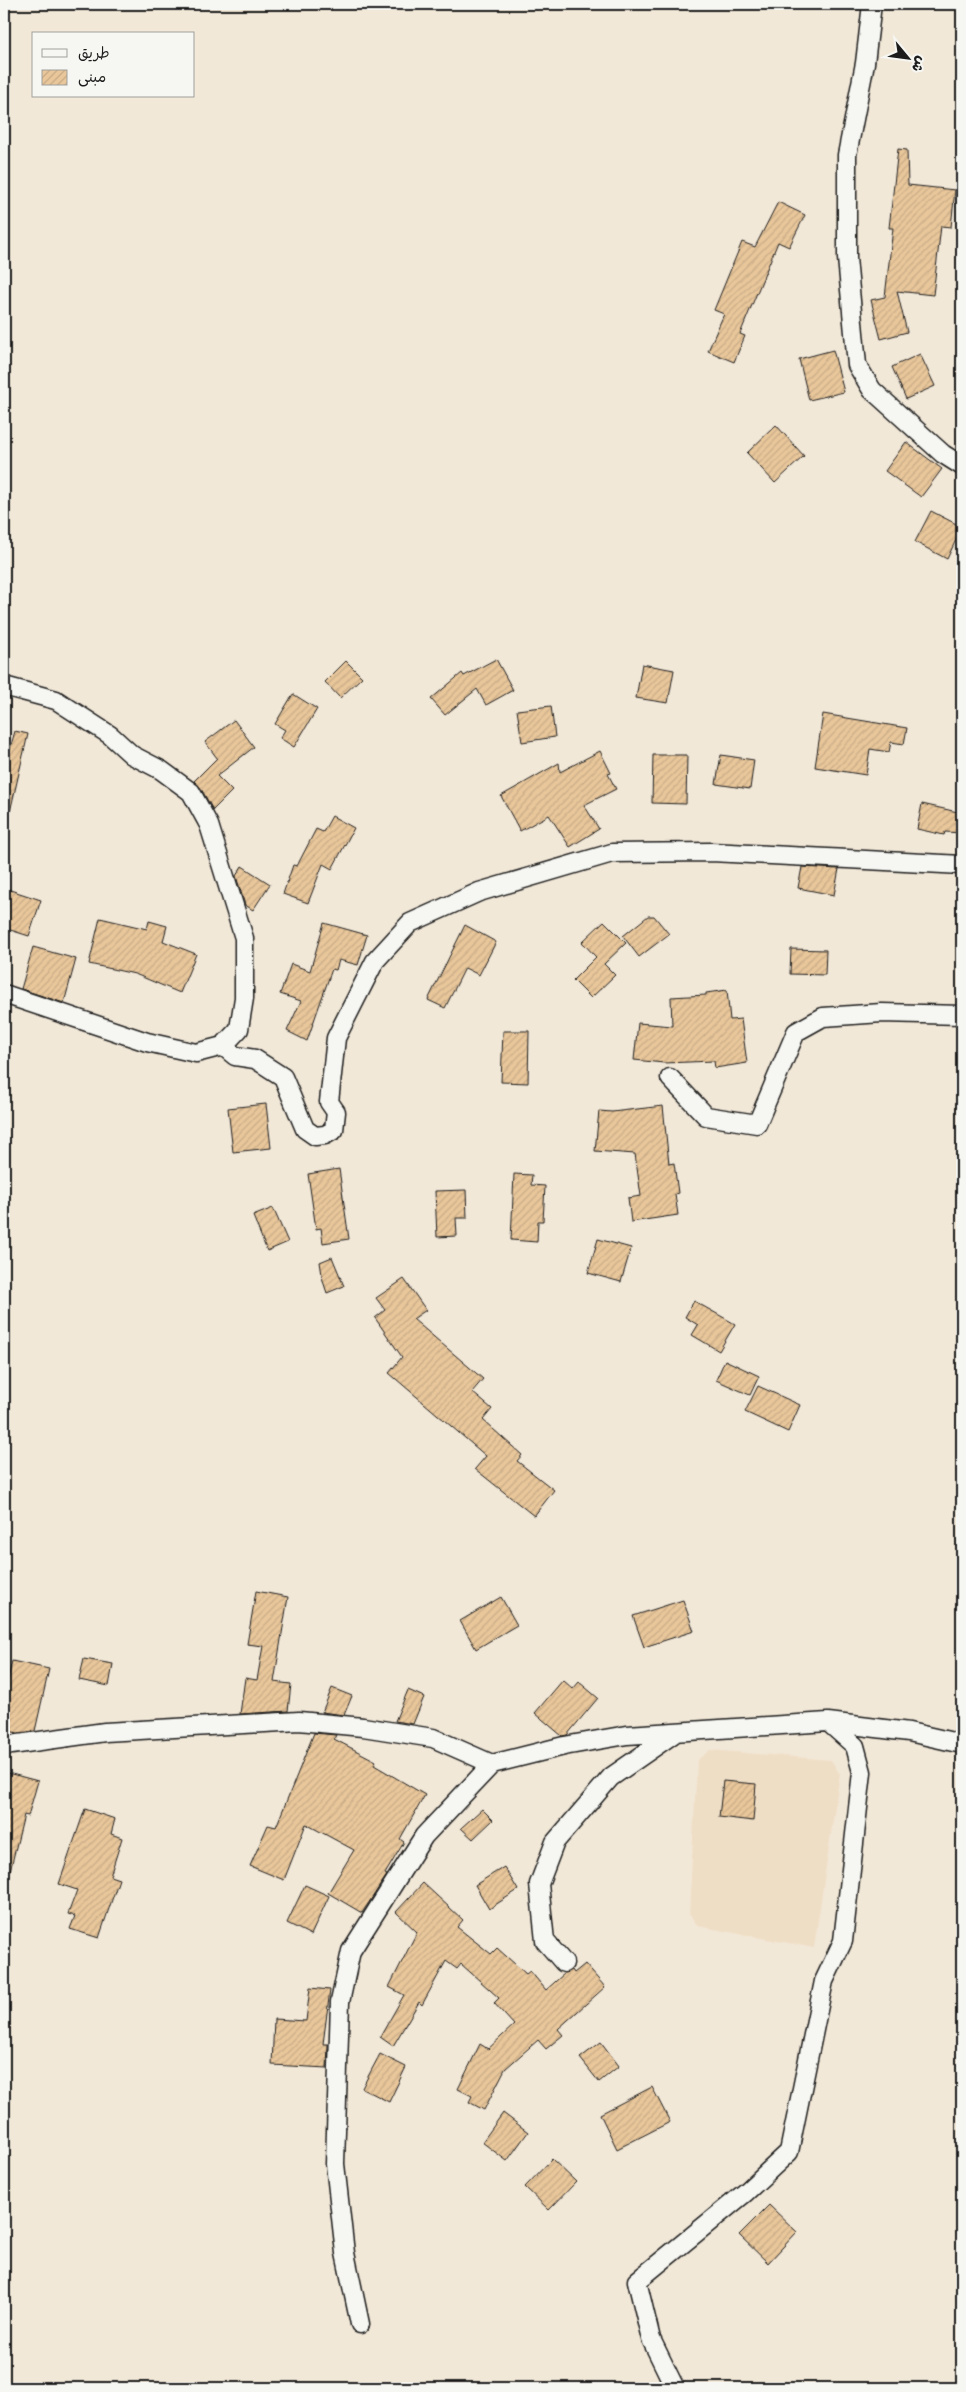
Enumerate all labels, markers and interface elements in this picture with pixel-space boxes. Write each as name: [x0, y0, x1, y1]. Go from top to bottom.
legend: [32, 32, 195, 98]
north arrow: [884, 32, 934, 82]
text: طريق: [78, 43, 110, 62]
text: ش: [908, 53, 931, 75]
text: مبنى: [78, 67, 106, 87]

